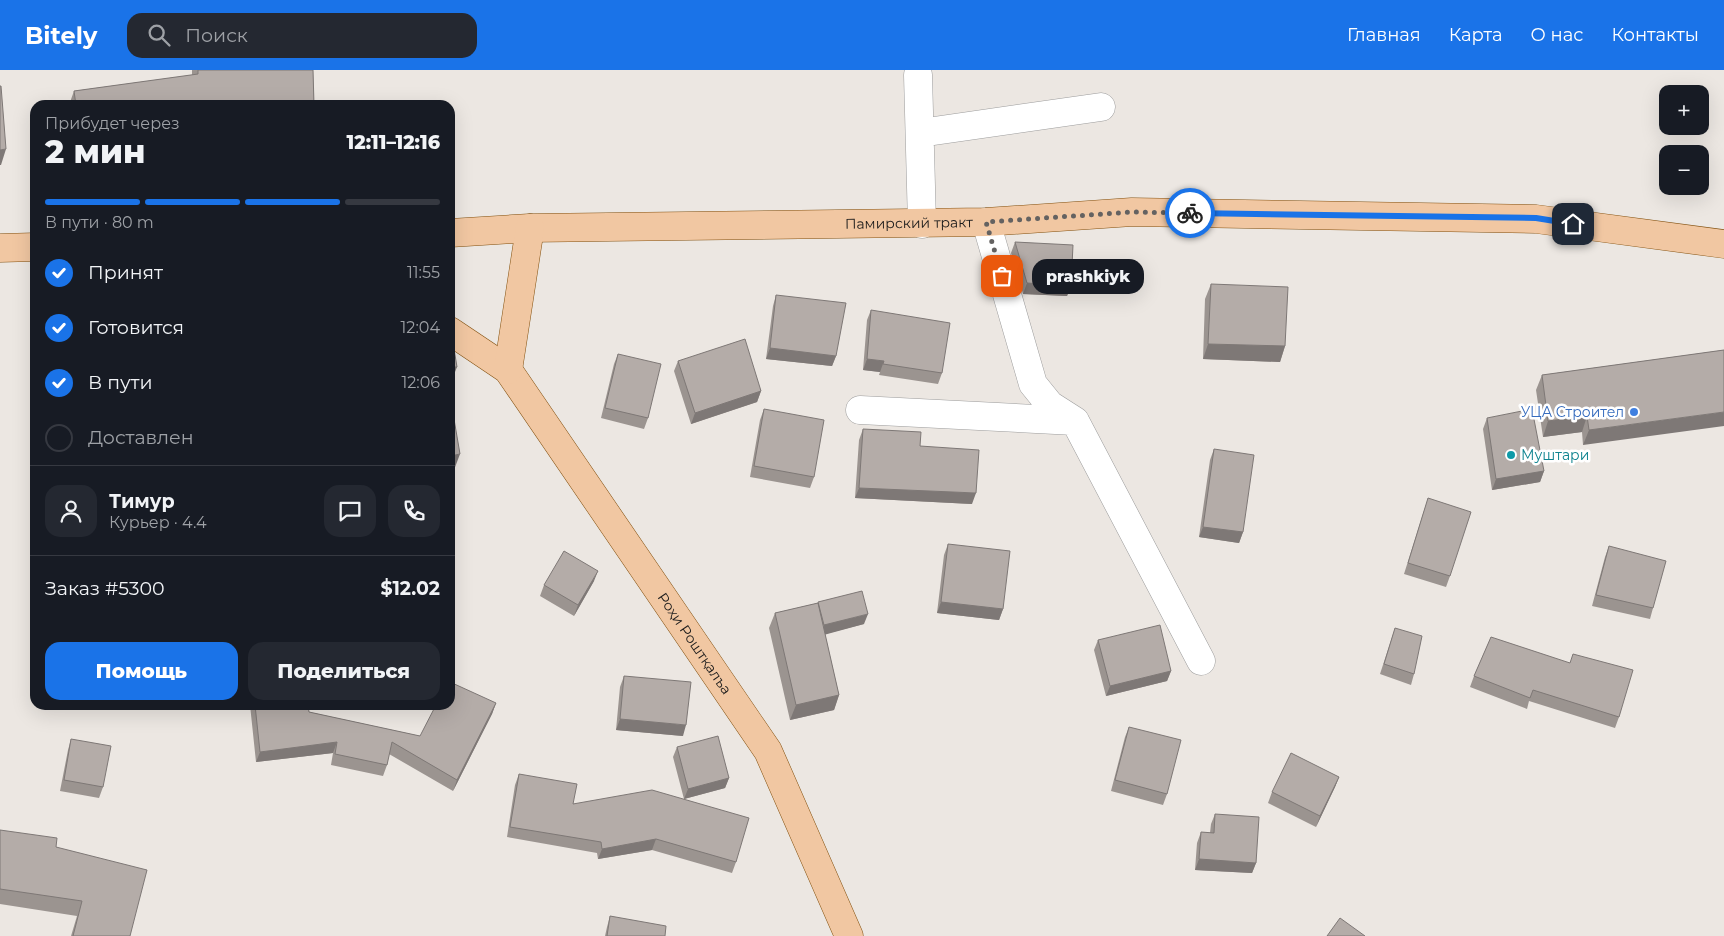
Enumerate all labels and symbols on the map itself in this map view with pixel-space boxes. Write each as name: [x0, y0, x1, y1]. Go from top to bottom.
courier: [1165, 188, 1215, 238]
pin: [1552, 203, 1594, 245]
street label: Памирский тракт: [845, 213, 973, 233]
pin: [981, 255, 1023, 297]
callout: prashkiyk: [1032, 258, 1144, 294]
place label: УЦА Строител: [1521, 403, 1624, 421]
marker: УЦА Строител: [1628, 406, 1640, 418]
place label: Муштари: [1521, 446, 1589, 464]
marker: Муштари: [1505, 449, 1517, 461]
street label: Роҳи Роштқалъа: [654, 589, 736, 698]

